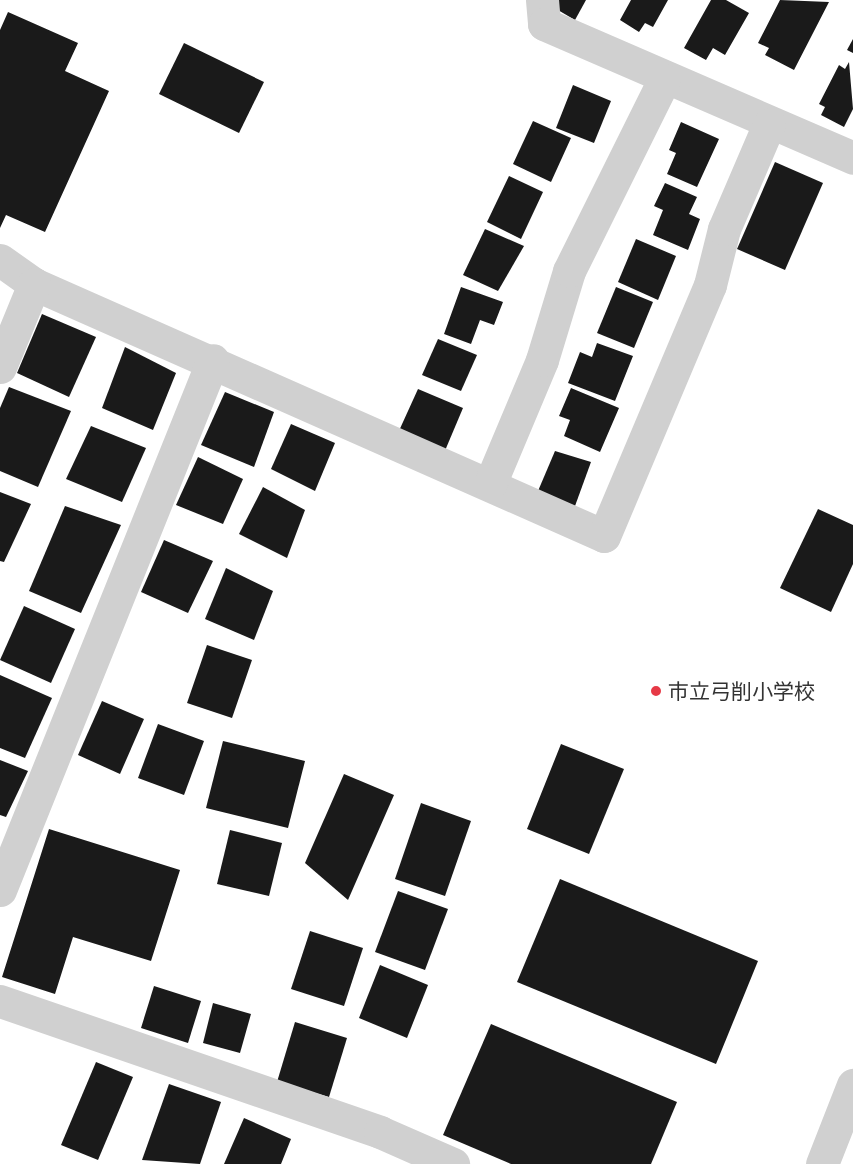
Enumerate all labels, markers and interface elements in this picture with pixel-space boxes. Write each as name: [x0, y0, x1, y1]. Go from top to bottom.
place label: 市立弓削小学校: [668, 678, 815, 704]
marker: 市立弓削小学校: [649, 684, 663, 698]

